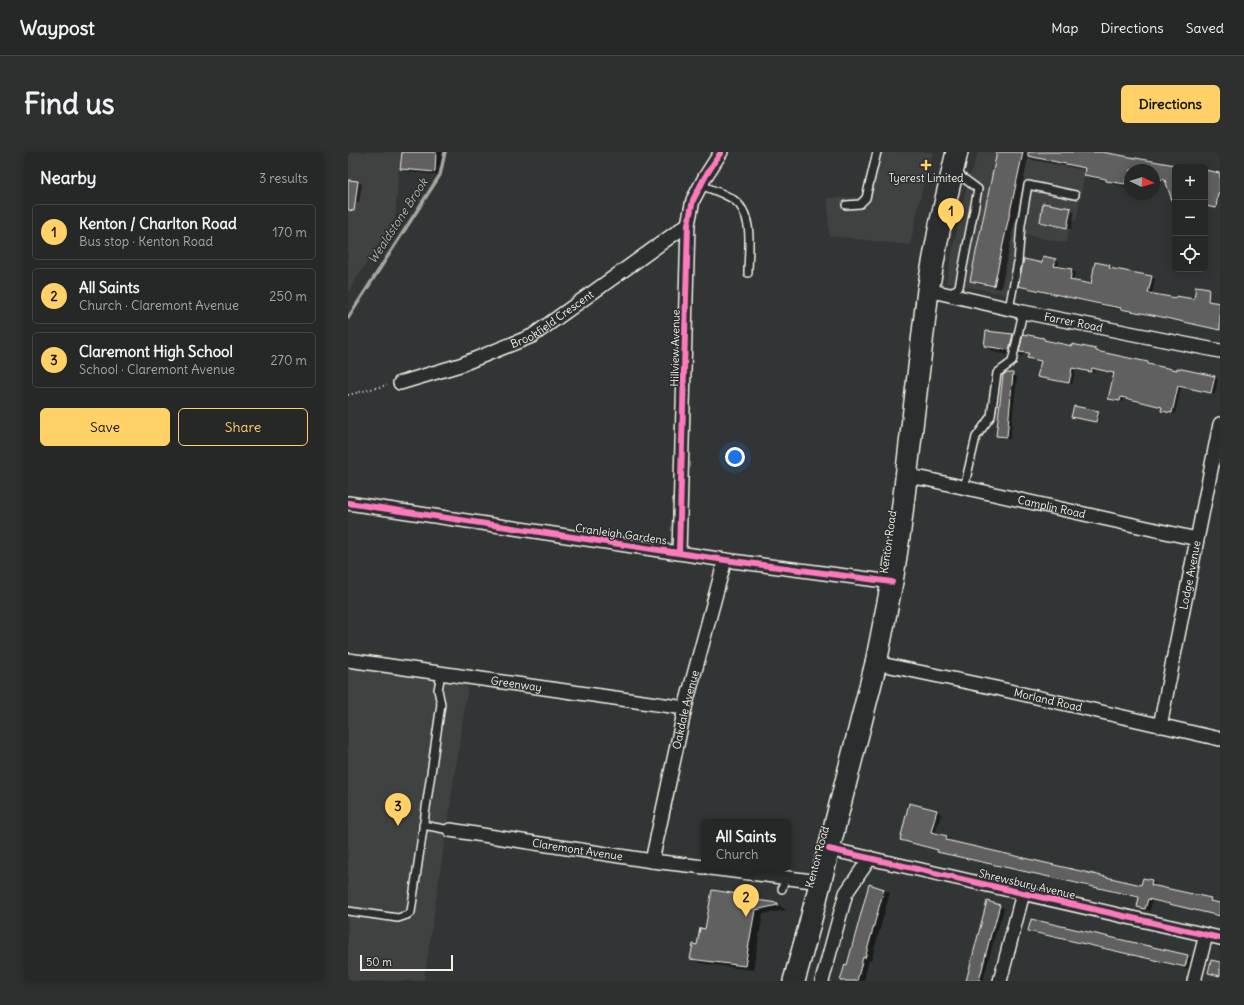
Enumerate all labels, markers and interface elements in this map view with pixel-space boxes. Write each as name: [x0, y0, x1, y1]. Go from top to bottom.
text: Waypost: [20, 16, 95, 40]
text: Map: [1051, 19, 1078, 37]
text: Directions: [1100, 19, 1164, 37]
text: Saved: [1186, 19, 1224, 37]
button: Directions: [1121, 85, 1220, 123]
text: Find us: [24, 86, 115, 122]
marker: Tyerest Limited: [921, 160, 931, 170]
north arrow: [1124, 164, 1160, 200]
map controls: [1172, 164, 1208, 272]
button: +: [1172, 164, 1208, 200]
text: Nearby: [40, 167, 96, 189]
text: 3 results: [259, 170, 308, 187]
place label: Tyerest Limited: [888, 171, 964, 185]
water label: Wealdstone Brook: [365, 175, 431, 266]
pin: 1: [938, 198, 964, 231]
button: −: [1172, 200, 1208, 236]
text: Kenton / Charlton Road: [79, 214, 237, 233]
text: 1: [51, 224, 57, 241]
text: 170 m: [272, 224, 307, 241]
text: Bus stop · Kenton Road: [79, 233, 213, 250]
button: locate: [1172, 236, 1208, 272]
text: All Saints: [79, 278, 140, 297]
street label: Brookfield Crescent: [508, 287, 597, 351]
text: 2: [50, 288, 58, 305]
text: 250 m: [269, 288, 307, 305]
text: Church · Claremont Avenue: [79, 297, 239, 314]
street label: Hillview Avenue: [667, 309, 683, 387]
street label: Farrer Road: [1043, 309, 1105, 335]
text: Claremont High School: [79, 342, 233, 361]
text: 3: [50, 352, 58, 369]
text: 270 m: [270, 352, 307, 369]
text: School · Claremont Avenue: [79, 361, 235, 378]
button: Save: [40, 408, 170, 446]
button: Share: [178, 408, 308, 446]
your location: [725, 447, 745, 467]
street label: Camplin Road: [1016, 493, 1088, 521]
street label: Kenton Road: [877, 509, 899, 574]
street label: Cranleigh Gardens: [574, 521, 668, 547]
street label: Lodge Avenue: [1176, 539, 1204, 611]
street label: Oakdale Avenue: [669, 668, 702, 751]
street label: Greenway: [490, 673, 543, 695]
street label: Morland Road: [1013, 685, 1084, 715]
pin: 3: [385, 793, 411, 826]
popup: [701, 819, 791, 871]
street label: Kenton Road: [802, 824, 832, 889]
text: All Saints: [716, 827, 776, 846]
street label: Claremont Avenue: [531, 836, 624, 863]
text: Church: [716, 846, 759, 863]
street label: Shrewsbury Avenue: [977, 866, 1077, 902]
pin: 2: [733, 884, 759, 917]
scale bar: [360, 953, 453, 972]
text: 50 m: [366, 955, 392, 969]

